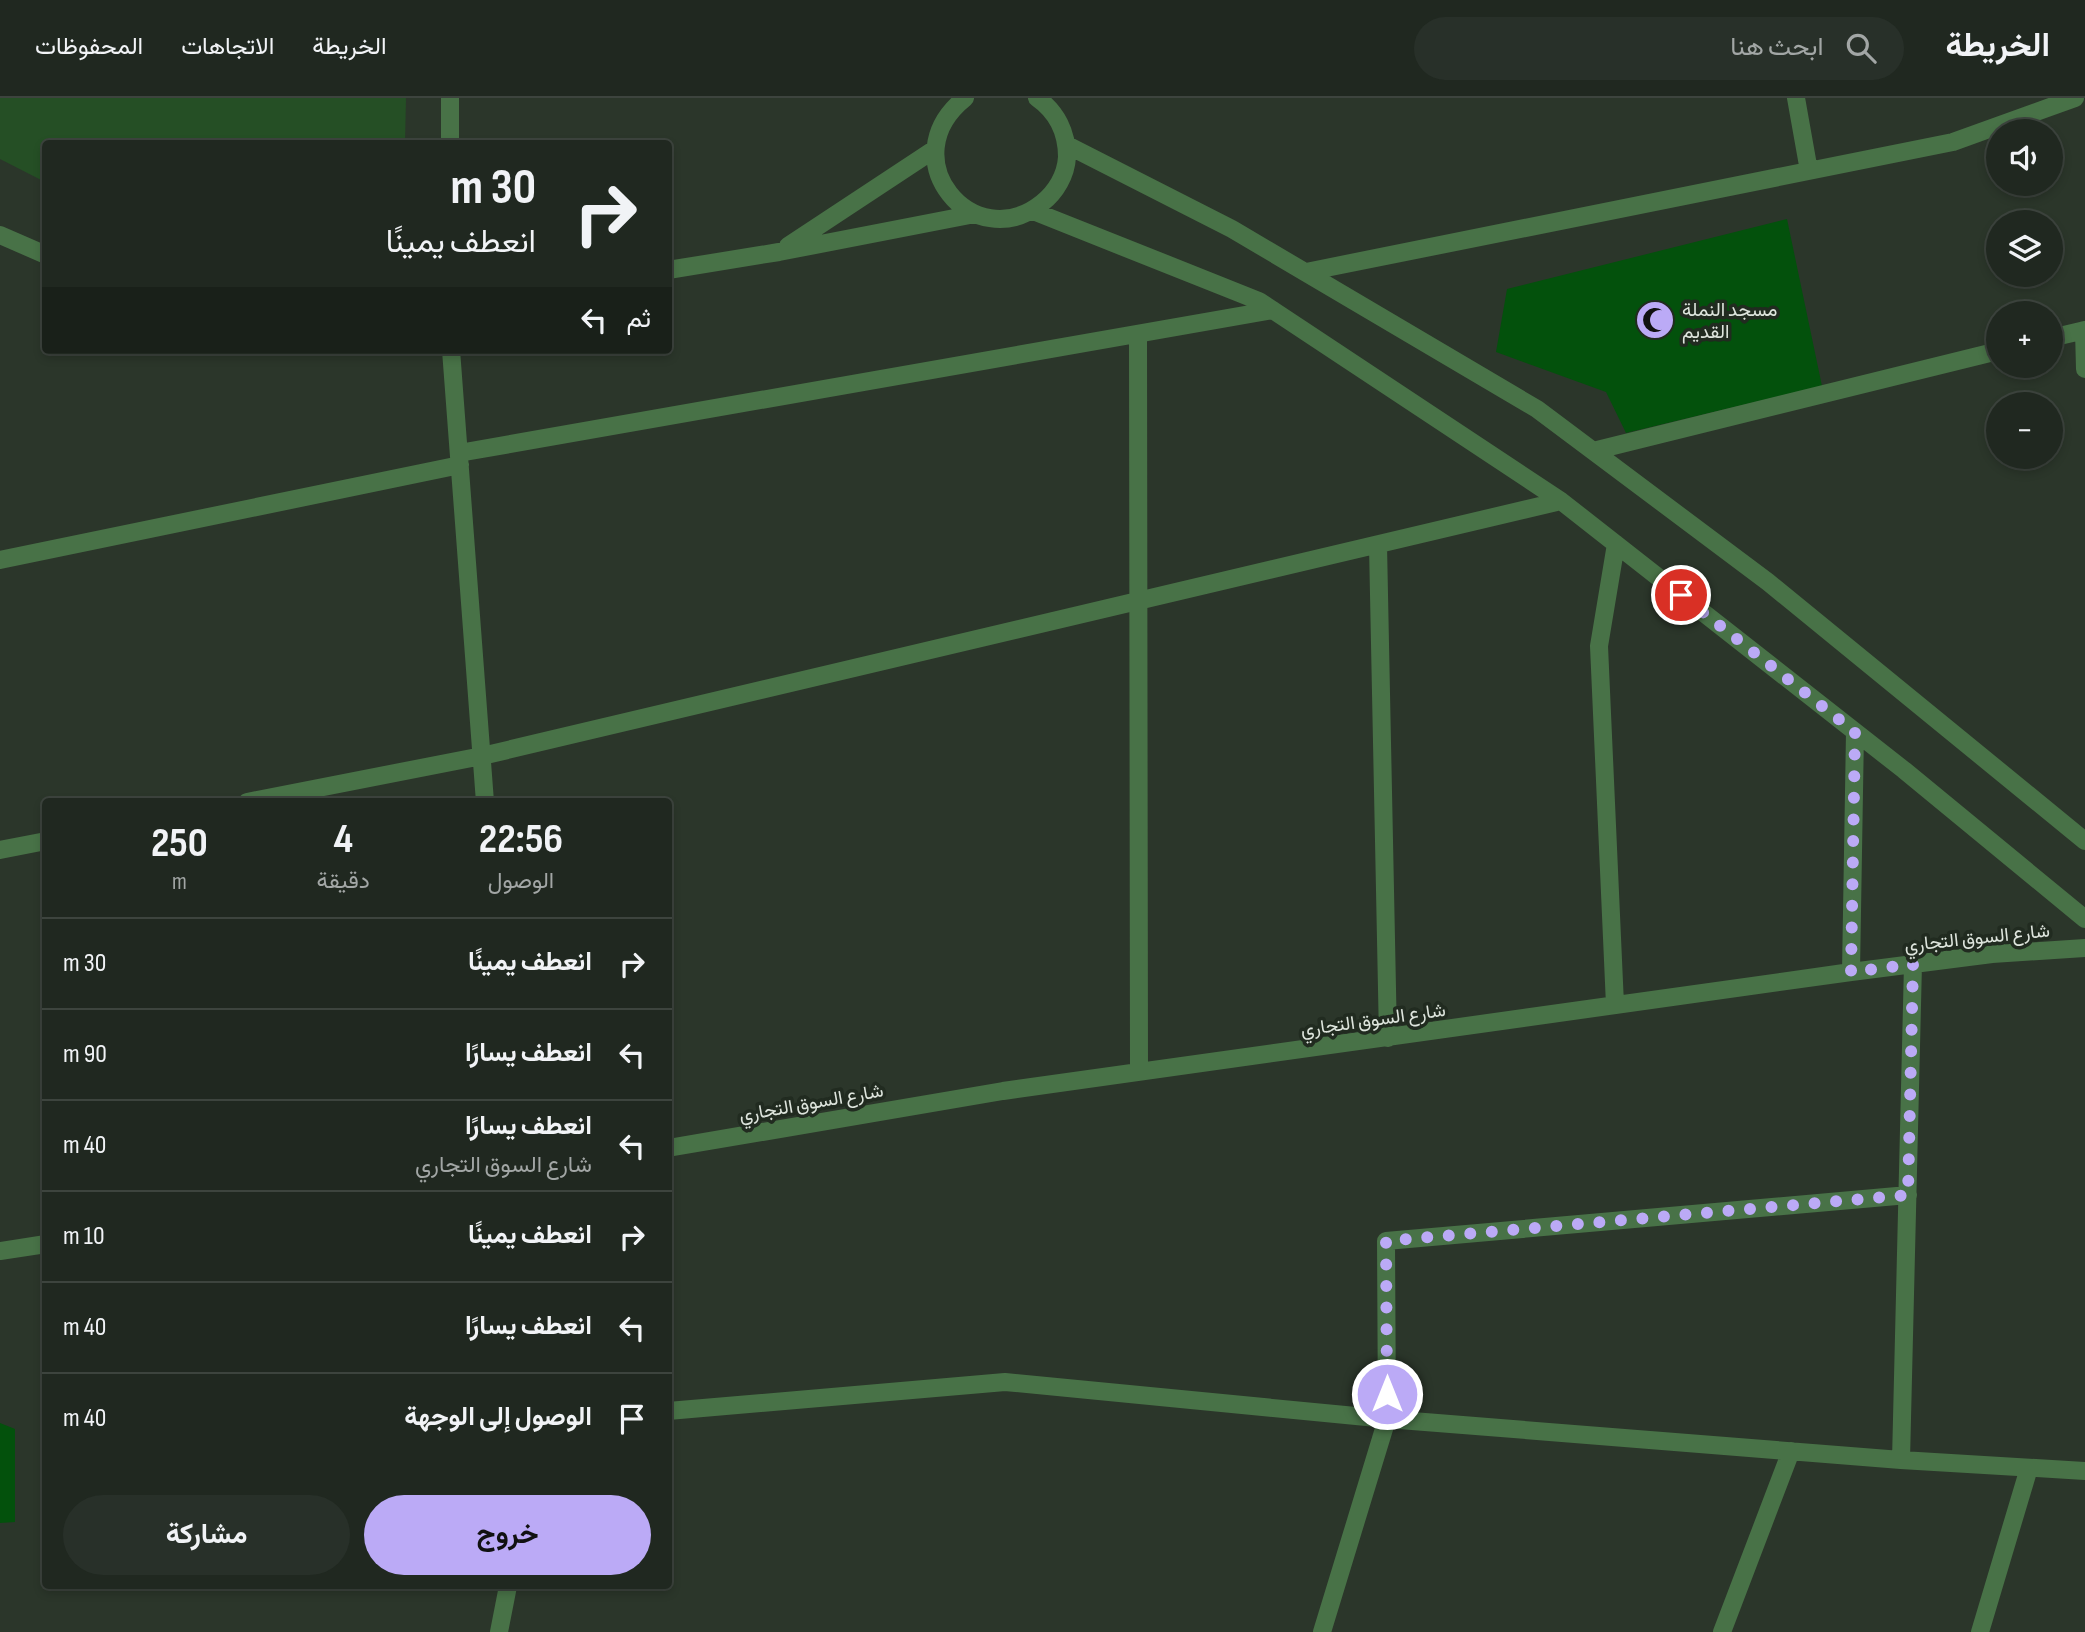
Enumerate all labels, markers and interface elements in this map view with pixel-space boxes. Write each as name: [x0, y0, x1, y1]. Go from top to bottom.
search box: [1414, 17, 1904, 80]
text: الخريطة: [1946, 26, 2050, 66]
icon: search: [1842, 29, 1880, 67]
text: المحفوظات: [35, 32, 143, 61]
text: الاتجاهات: [181, 32, 274, 61]
text: الخريطة: [312, 32, 387, 61]
text: ابحث هنا: [1730, 32, 1824, 63]
map controls: [1986, 119, 2063, 469]
button: sound: [1986, 119, 2063, 196]
text: 30 m: [451, 159, 536, 218]
icon: right: [560, 168, 651, 259]
button: layers: [1986, 210, 2063, 287]
text: انعطف يمينًا: [386, 223, 536, 262]
mosque icon: مسجد النملة القديم: [1634, 299, 1676, 341]
place label: مسجد النملة القديم: [1682, 299, 1777, 344]
icon: left: [575, 301, 613, 339]
button: +: [1986, 301, 2063, 378]
text: ثم: [627, 304, 651, 335]
button: −: [1986, 392, 2063, 469]
pin: [1651, 565, 1711, 625]
icon: arrive: [1662, 576, 1700, 614]
text: 4: [333, 814, 353, 865]
text: 22:56: [479, 814, 563, 865]
text: 250: [151, 818, 208, 869]
text: دقيقة: [317, 867, 370, 895]
text: الوصول: [488, 867, 554, 895]
text: m: [172, 868, 187, 896]
street label: شارع السوق التجاري: [1903, 919, 2051, 961]
icon: right: [613, 945, 651, 983]
text: انعطف يمينًا: [468, 947, 592, 978]
text: 30 m: [63, 948, 106, 979]
street label: شارع السوق التجاري: [1299, 999, 1448, 1045]
icon: left: [613, 1036, 651, 1074]
text: انعطف يسارًا: [465, 1038, 592, 1069]
text: 90 m: [63, 1039, 107, 1070]
street label: شارع السوق التجاري: [737, 1079, 886, 1130]
text: انعطف يسارًا: [465, 1111, 592, 1142]
icon: left: [613, 1127, 651, 1165]
text: 40 m: [63, 1130, 106, 1161]
text: شارع السوق التجاري: [415, 1151, 592, 1179]
icon: right: [613, 1218, 651, 1256]
text: انعطف يمينًا: [468, 1220, 592, 1251]
text: 10 m: [63, 1221, 105, 1252]
icon: left: [613, 1309, 651, 1347]
text: انعطف يسارًا: [465, 1311, 592, 1342]
text: 40 m: [63, 1312, 106, 1343]
position arrow: [1350, 1357, 1424, 1431]
icon: arrive: [613, 1400, 651, 1438]
text: الوصول إلى الوجهة: [404, 1402, 592, 1433]
text: 40 m: [63, 1403, 106, 1434]
button: مشاركة: [63, 1495, 350, 1575]
button: خروج: [364, 1495, 651, 1575]

